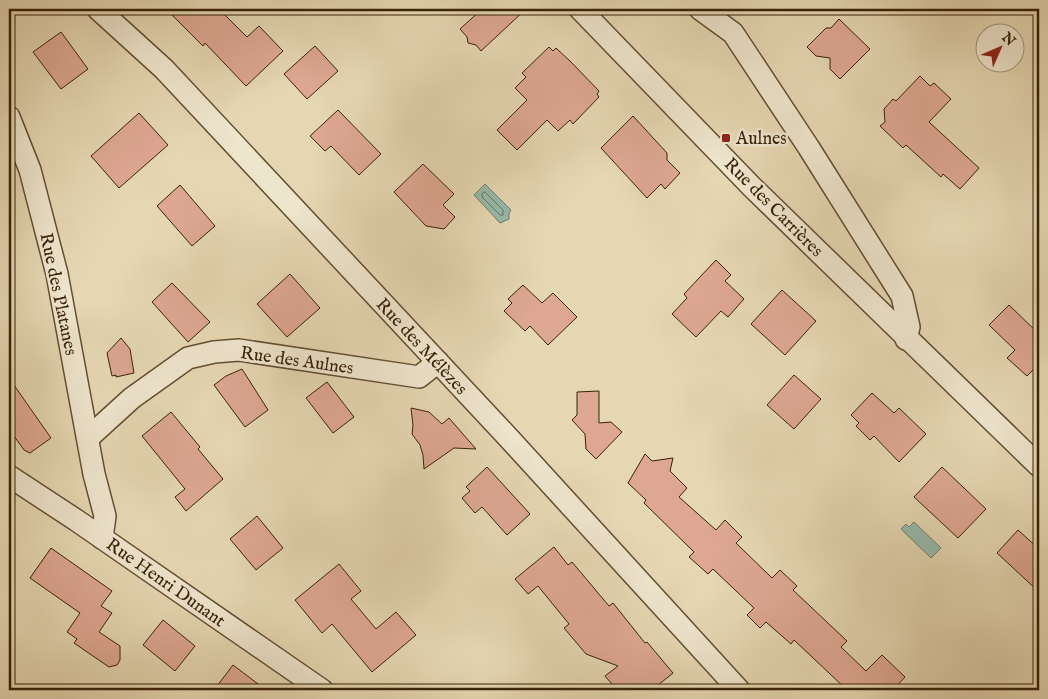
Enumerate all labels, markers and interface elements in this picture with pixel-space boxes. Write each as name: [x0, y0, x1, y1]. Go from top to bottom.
north arrow: [976, 22, 1026, 72]
text: N: [997, 28, 1019, 50]
place label: Aulnes: [735, 128, 787, 151]
marker: Aulnes: [720, 132, 732, 144]
street label: Rue des Carrières: [718, 154, 827, 263]
street label: Rue des Platanes: [33, 231, 82, 358]
street label: Rue des Mélèzes: [370, 294, 472, 400]
street label: Rue des Aulnes: [239, 342, 355, 381]
street label: Rue Henri Dunant: [101, 534, 229, 633]

